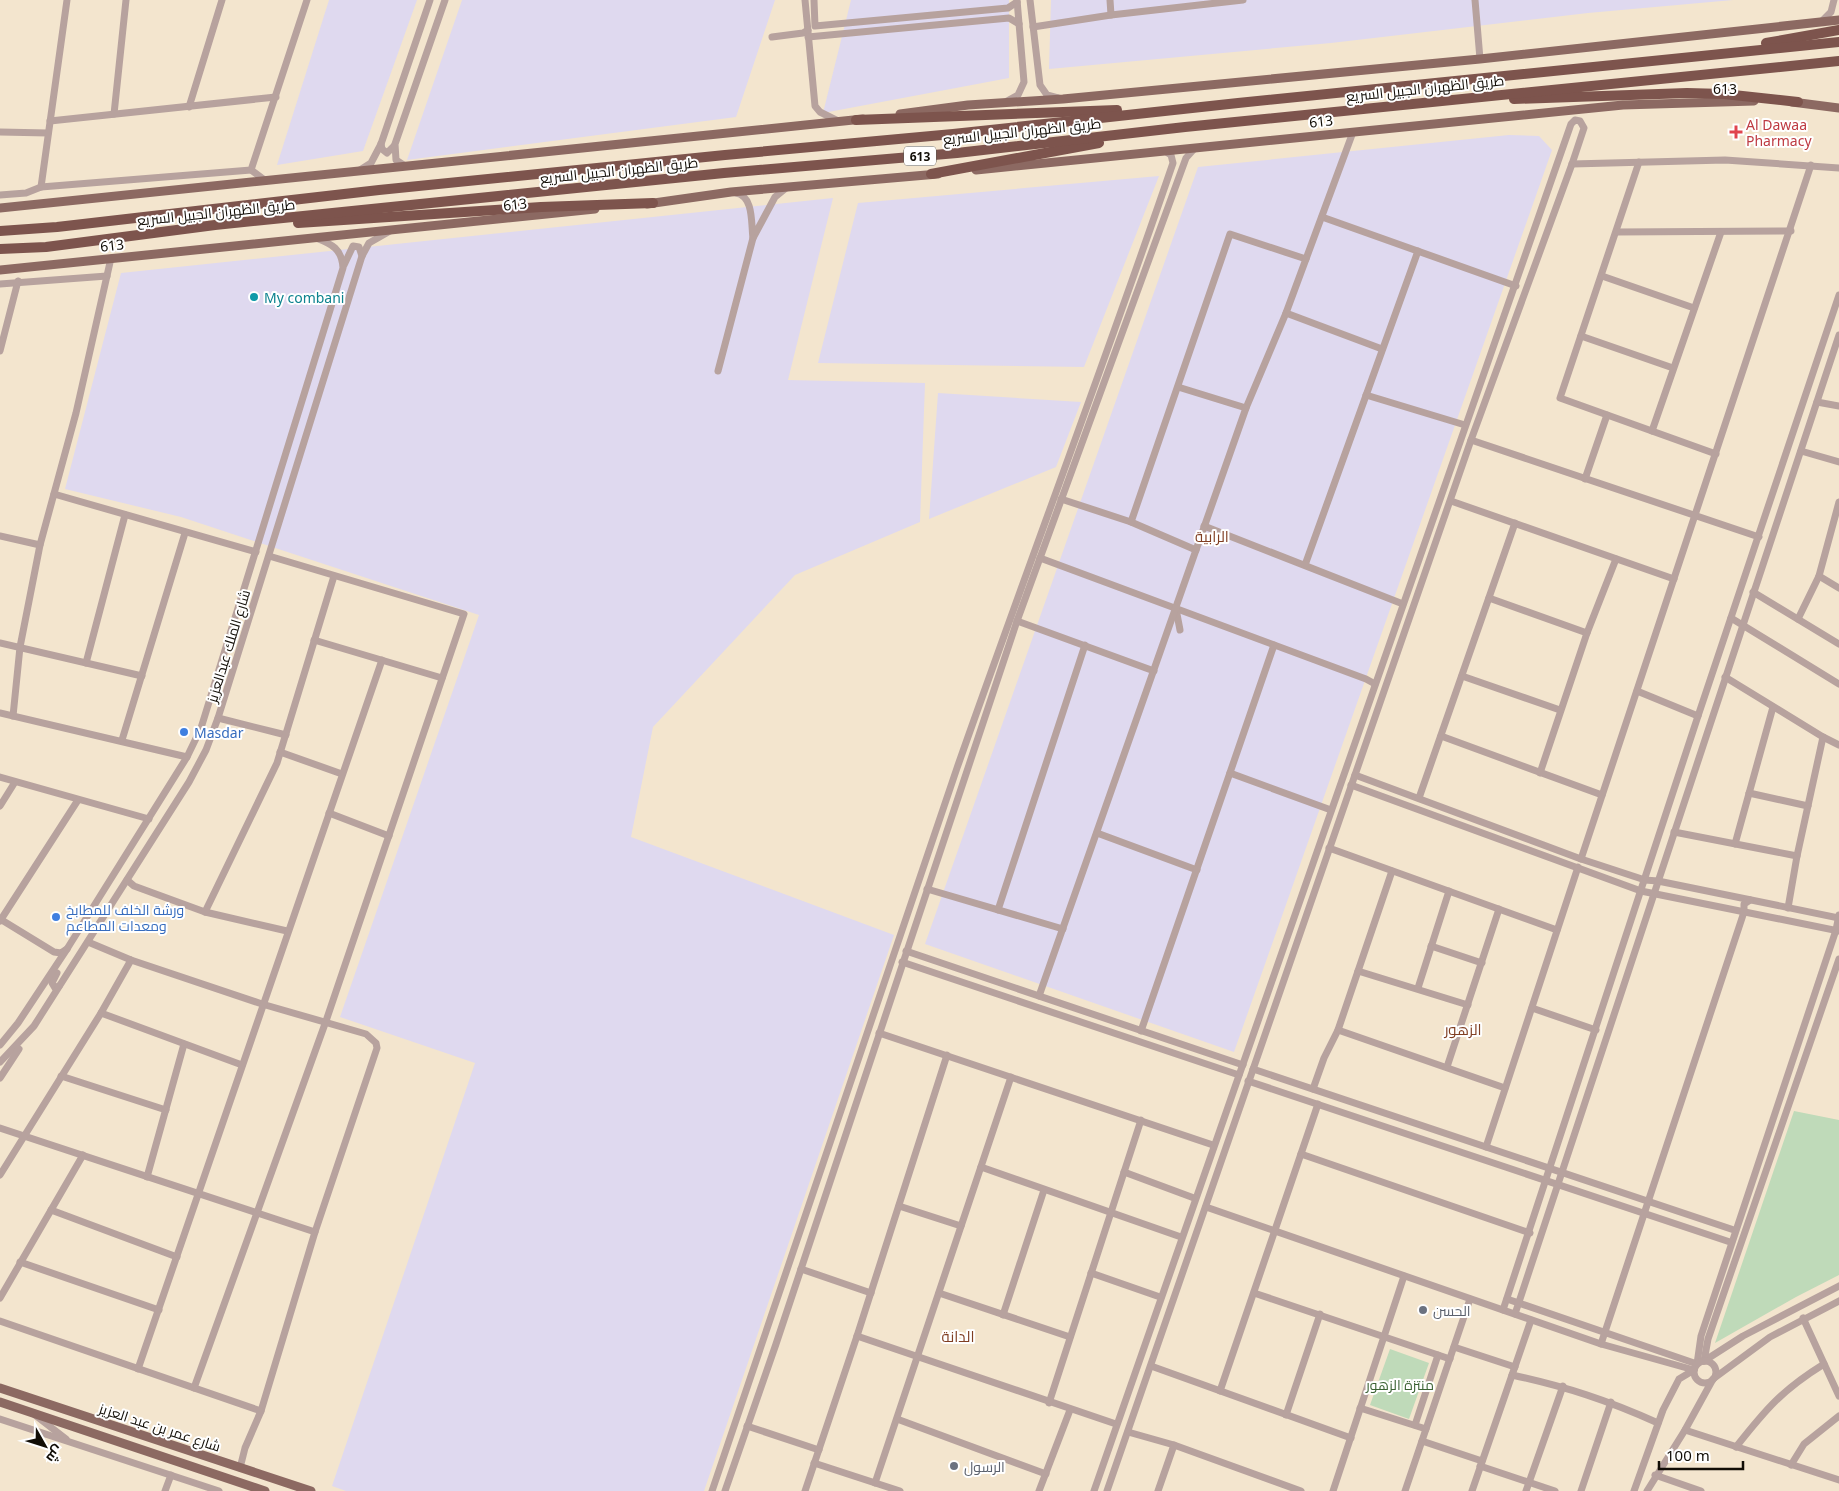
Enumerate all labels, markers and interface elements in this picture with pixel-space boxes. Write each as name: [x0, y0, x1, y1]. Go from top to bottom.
street label: طريق الظهران الجبيل السريع: [1345, 70, 1505, 106]
street label: 613: [1713, 79, 1737, 98]
street label: 613: [1308, 110, 1334, 132]
street label: طريق الظهران الجبيل السريع: [942, 113, 1102, 149]
place label: Al Dawaa Pharmacy: [1746, 115, 1812, 150]
marker: Al Dawaa Pharmacy: [1730, 126, 1742, 138]
road number: 613: [904, 146, 936, 166]
street label: طريق الظهران الجبيل السريع: [539, 152, 699, 188]
street label: 613: [502, 193, 528, 215]
street label: طريق الظهران الجبيل السريع: [136, 194, 296, 230]
street label: 613: [99, 234, 125, 256]
place label: My combani: [264, 288, 345, 307]
marker: My combani: [248, 291, 260, 303]
district label: الرابية: [1195, 526, 1229, 546]
street label: شارع الملك عبدالعزيز: [202, 587, 254, 706]
place label: Masdar: [194, 723, 244, 742]
marker: Masdar: [178, 726, 190, 738]
place label: ورشة الخلف للمطابخ ومعدات المطاعم: [66, 900, 184, 936]
marker: ورشة الخلف للمطابخ ومعدات المطاعم: [50, 911, 62, 923]
district label: الزهور: [1443, 1019, 1482, 1039]
place label: الحسن: [1433, 1301, 1471, 1320]
marker: الحسن: [1417, 1304, 1429, 1316]
district label: الدانة: [942, 1326, 974, 1346]
park label: منتزة الزهور: [1365, 1375, 1434, 1394]
street label: شارع عمر بن عبد العزيز: [96, 1398, 223, 1456]
north arrow: [20, 1421, 70, 1471]
scale bar: [1659, 1438, 1743, 1470]
text: ش: [42, 1442, 69, 1467]
text: 100 m: [1666, 1445, 1710, 1465]
place label: الرسول: [964, 1457, 1005, 1476]
marker: الرسول: [948, 1460, 960, 1472]

